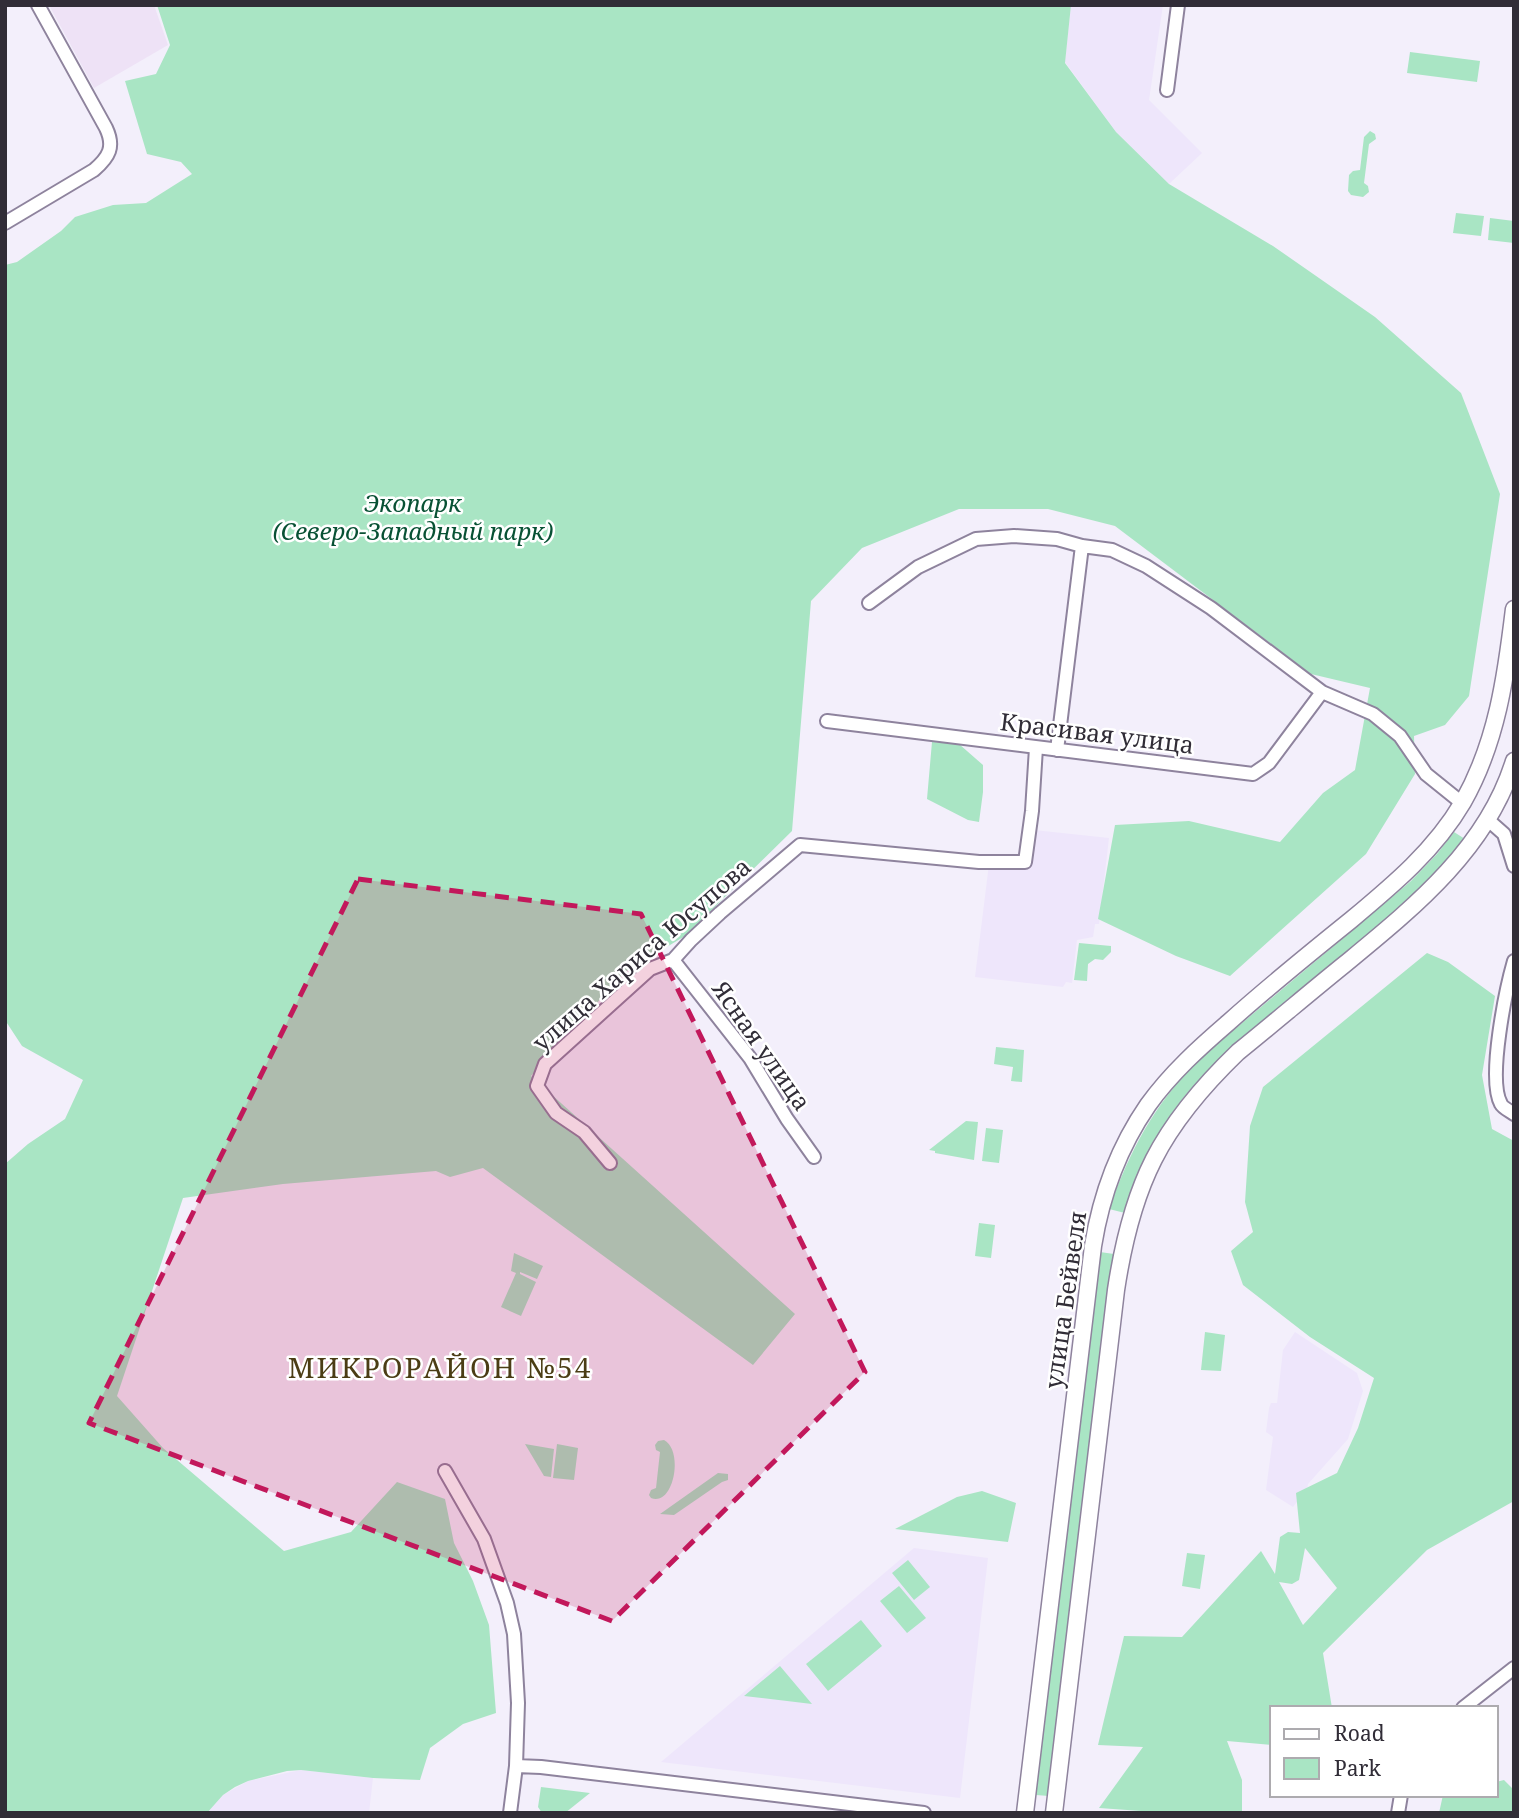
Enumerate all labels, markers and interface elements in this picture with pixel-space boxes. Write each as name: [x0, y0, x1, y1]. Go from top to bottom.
park label: Экопарк (Северо-Западный парк): [273, 486, 553, 547]
street label: Красивая улица: [998, 704, 1196, 761]
street label: улица Хариса Юсупова: [525, 850, 757, 1058]
street label: Ясная улица: [705, 973, 819, 1117]
street label: улица Бейвеля: [1036, 1209, 1093, 1391]
district label: МИКРОРАЙОН №54: [288, 1348, 592, 1386]
legend: [1270, 1706, 1498, 1797]
text: Road: [1334, 1719, 1385, 1747]
text: Park: [1334, 1754, 1381, 1782]

